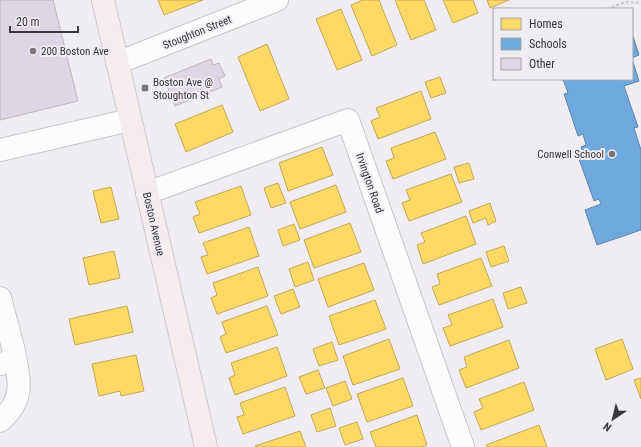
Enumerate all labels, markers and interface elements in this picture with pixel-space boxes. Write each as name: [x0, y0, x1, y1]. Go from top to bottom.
scale bar: [10, 8, 78, 34]
legend: [493, 8, 633, 80]
street label: Stoughton Street: [161, 13, 233, 52]
text: 20 m: [16, 15, 40, 29]
text: Homes: [529, 17, 563, 31]
text: Schools: [529, 37, 567, 51]
place label: 200 Boston Ave: [41, 45, 109, 58]
marker: 200 Boston Ave: [28, 46, 38, 56]
text: Other: [529, 57, 555, 71]
place label: Boston Ave @ Stoughton St: [153, 76, 213, 102]
marker: Boston Ave @ Stoughton St: [140, 83, 150, 93]
place label: Conwell School: [537, 148, 604, 161]
marker: Conwell School: [607, 149, 617, 159]
street label: Irvington Road: [353, 151, 386, 215]
street label: Boston Avenue: [140, 191, 167, 257]
north arrow: [593, 399, 633, 439]
text: N: [601, 419, 614, 434]

